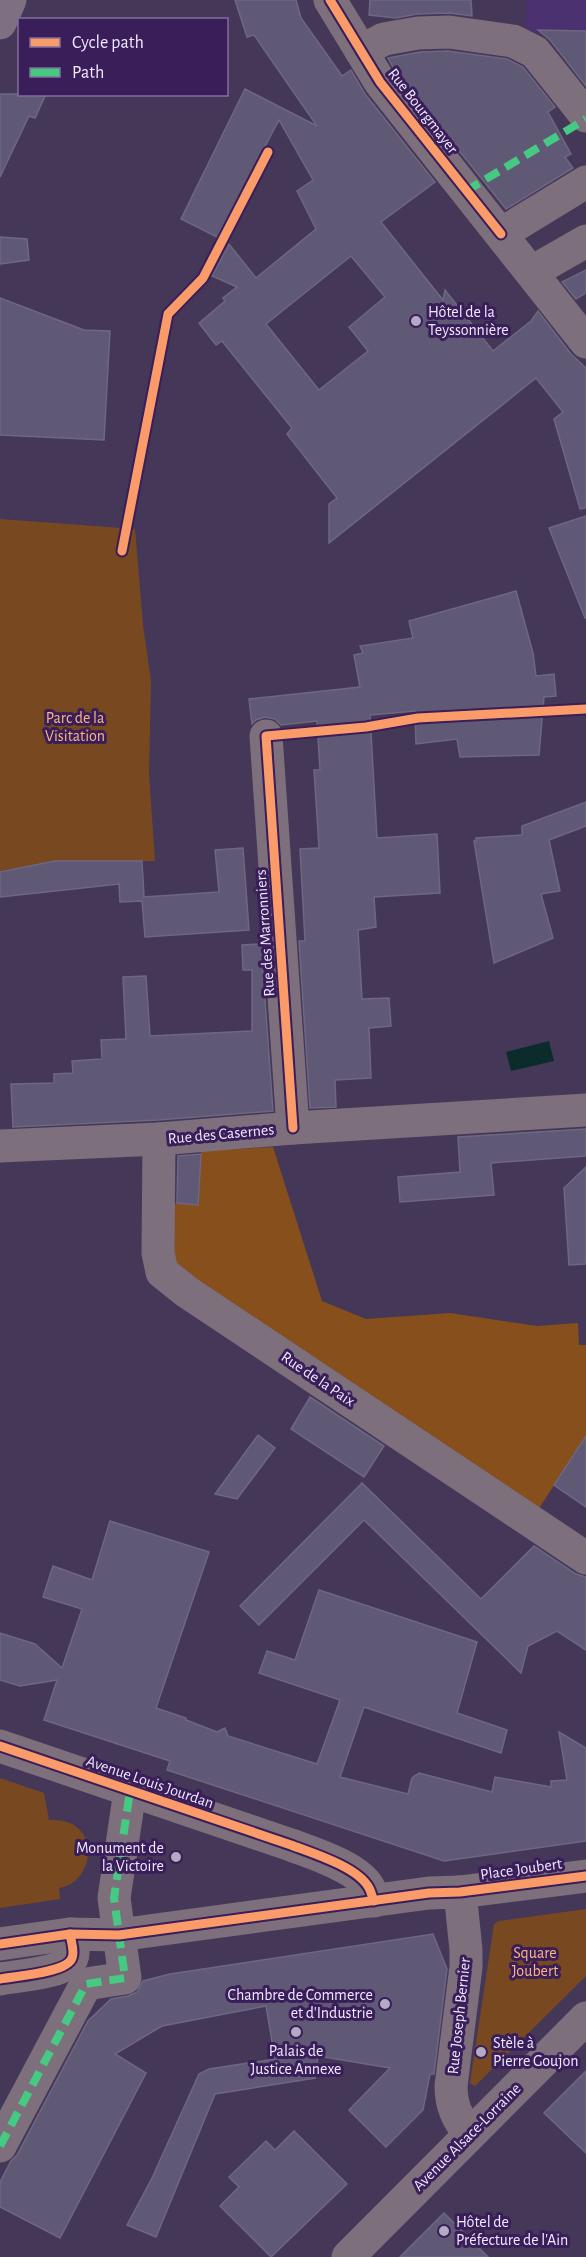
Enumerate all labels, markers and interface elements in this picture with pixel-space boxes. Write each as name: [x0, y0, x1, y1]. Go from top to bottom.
legend: [18, 18, 228, 96]
text: Cycle path: [72, 34, 144, 52]
text: Path: [72, 64, 104, 82]
street label: Rue Bourgmayer: [384, 65, 462, 158]
place label: Hôtel de la Teyssonnière: [428, 304, 509, 339]
marker: Hôtel de la Teyssonnière: [409, 314, 423, 328]
park label: Parc de la Visitation: [45, 710, 105, 744]
street label: Rue des Marronniers: [253, 869, 277, 997]
street label: Rue des Casernes: [167, 1121, 275, 1147]
street label: Rue de la Paix: [278, 1349, 358, 1409]
street label: Avenue Louis Jourdan: [84, 1753, 216, 1811]
place label: Monument de la Victoire: [76, 1840, 164, 1874]
marker: Monument de la Victoire: [169, 1850, 183, 1864]
street label: Place Joubert: [479, 1855, 563, 1883]
park label: Square Joubert: [512, 1945, 558, 1979]
street label: Rue Joseph Bernier: [445, 1956, 473, 2075]
place label: Chambre de Commerce et d'Industrie: [228, 1987, 373, 2021]
marker: Chambre de Commerce et d'Industrie: [378, 1997, 392, 2011]
marker: Palais de Justice Annexe: [289, 2025, 303, 2039]
place label: Stèle à Pierre Goujon: [493, 2035, 578, 2070]
place label: Palais de Justice Annexe: [251, 2043, 341, 2077]
marker: Stèle à Pierre Goujon: [474, 2045, 488, 2059]
street label: Avenue Alsace-Lorraine: [410, 2080, 524, 2194]
place label: Hôtel de Préfecture de l'Ain: [456, 2214, 568, 2248]
marker: Hôtel de Préfecture de l'Ain: [437, 2224, 451, 2238]

